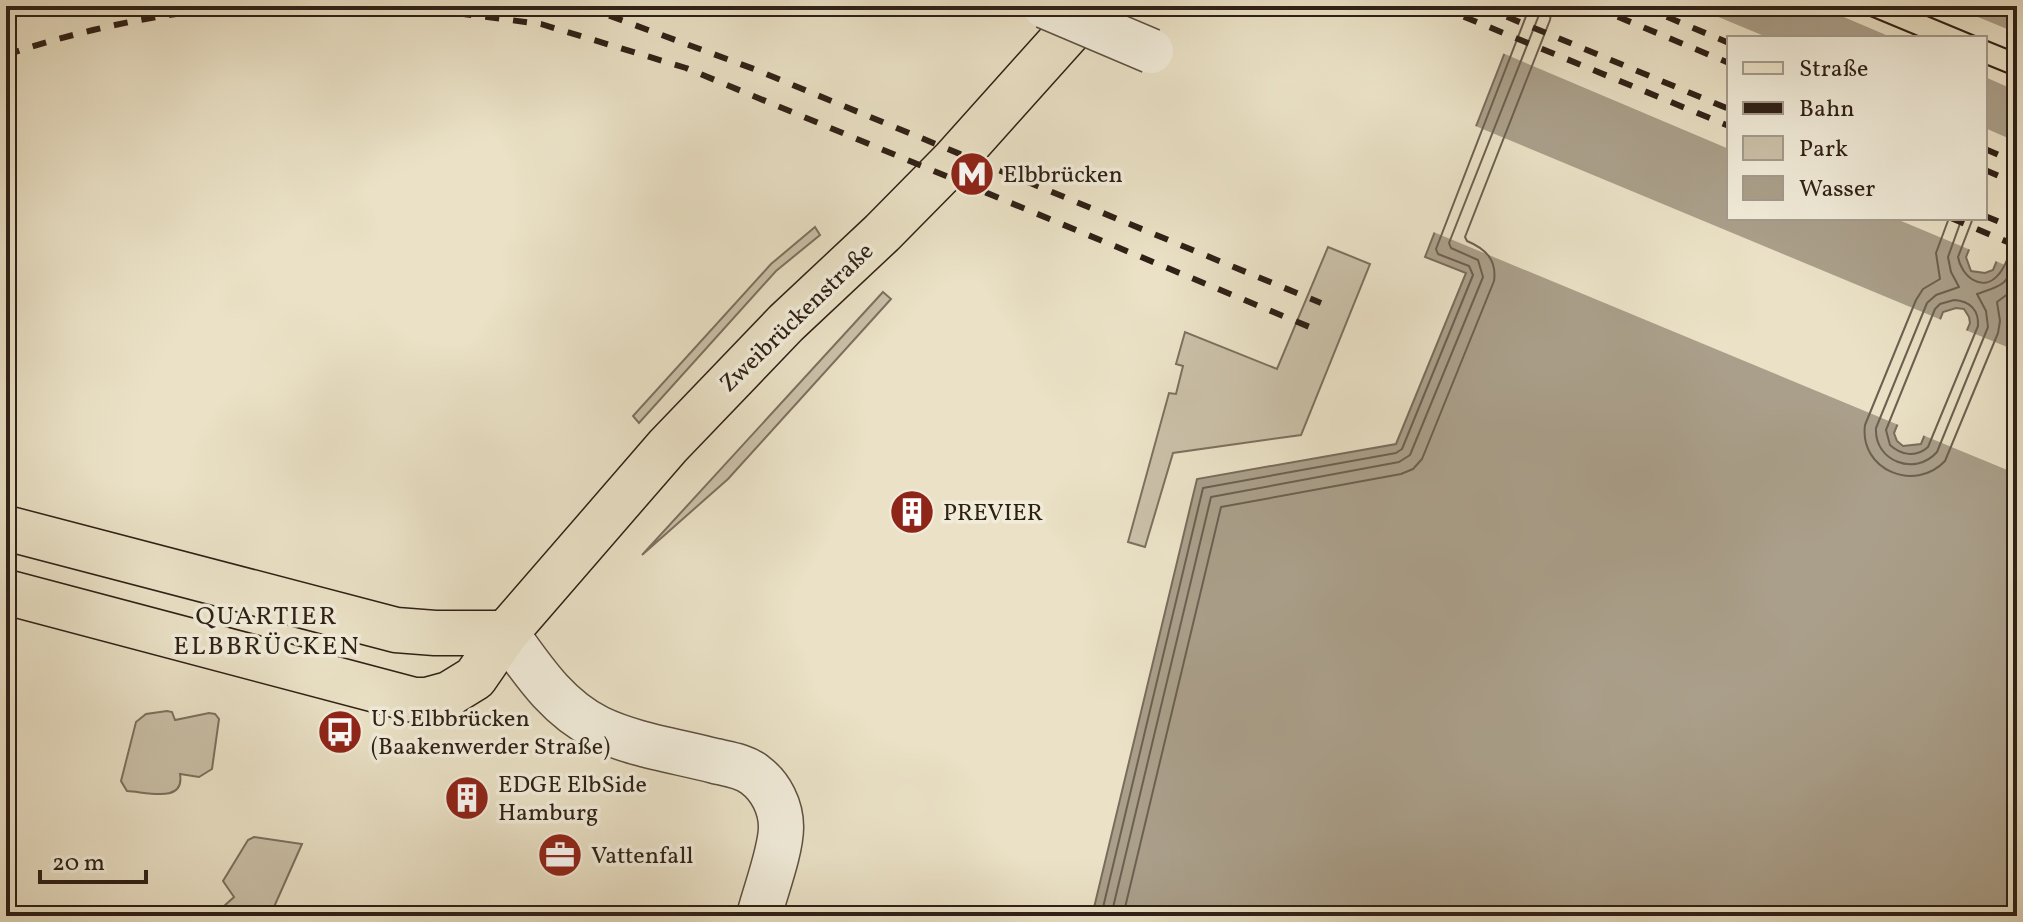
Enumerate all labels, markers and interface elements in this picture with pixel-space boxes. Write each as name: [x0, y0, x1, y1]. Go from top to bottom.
legend: [1727, 36, 1987, 220]
text: Straße: [1799, 53, 1868, 87]
text: Bahn: [1799, 93, 1855, 127]
text: Park: [1799, 133, 1848, 167]
metro station icon: Elbbrücken: [948, 150, 996, 198]
place label: Elbbrücken: [1003, 159, 1123, 193]
text: Wasser: [1799, 173, 1875, 207]
street label: Zweibrückenstraße: [713, 236, 882, 401]
building icon: PREVIER: [888, 488, 936, 536]
place label: PREVIER: [943, 497, 1043, 531]
district label: QUARTIER ELBBRÜCKEN: [173, 599, 361, 665]
place label: U S Elbbrücken (Baakenwerder Straße): [371, 703, 610, 765]
bus stop icon: U S Elbbrücken (Baakenwerder Straße): [316, 708, 364, 756]
place label: EDGE ElbSide Hamburg: [498, 769, 647, 831]
building icon: EDGE ElbSide Hamburg: [443, 774, 491, 822]
office icon: Vattenfall: [536, 831, 584, 879]
scale bar: [40, 834, 146, 884]
place label: Vattenfall: [591, 840, 693, 874]
text: 20 m: [52, 847, 105, 881]

